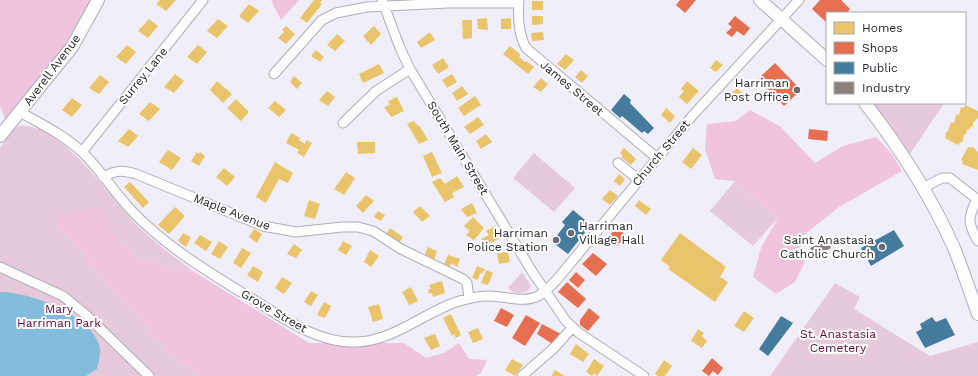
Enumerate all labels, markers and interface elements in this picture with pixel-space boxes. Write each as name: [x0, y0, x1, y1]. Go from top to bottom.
legend: [826, 12, 966, 104]
text: Homes: [862, 21, 903, 35]
street label: Averell Avenue: [21, 32, 83, 108]
text: Shops: [862, 41, 898, 55]
street label: Surrey Lane: [116, 45, 170, 107]
street label: James Street: [538, 57, 606, 119]
text: Public: [862, 61, 898, 75]
place label: Harriman Post Office: [724, 76, 789, 104]
text: Industry: [862, 81, 911, 95]
marker: Harriman Post Office: [792, 85, 802, 95]
street label: South Main Street: [425, 99, 491, 197]
street label: Church Street: [629, 117, 693, 189]
street label: Maple Avenue: [192, 191, 272, 233]
place label: Harriman Village Hall: [579, 219, 645, 247]
place label: Harriman Police Station: [467, 226, 548, 254]
marker: Harriman Village Hall: [566, 228, 576, 238]
place label: Saint Anastasia Catholic Church: [780, 233, 874, 261]
marker: Harriman Police Station: [551, 235, 561, 245]
marker: Saint Anastasia Catholic Church: [877, 242, 887, 252]
street label: Grove Street: [238, 286, 310, 336]
park label: Mary Harriman Park: [17, 302, 101, 330]
park label: St. Anastasia Cemetery: [800, 327, 876, 355]

